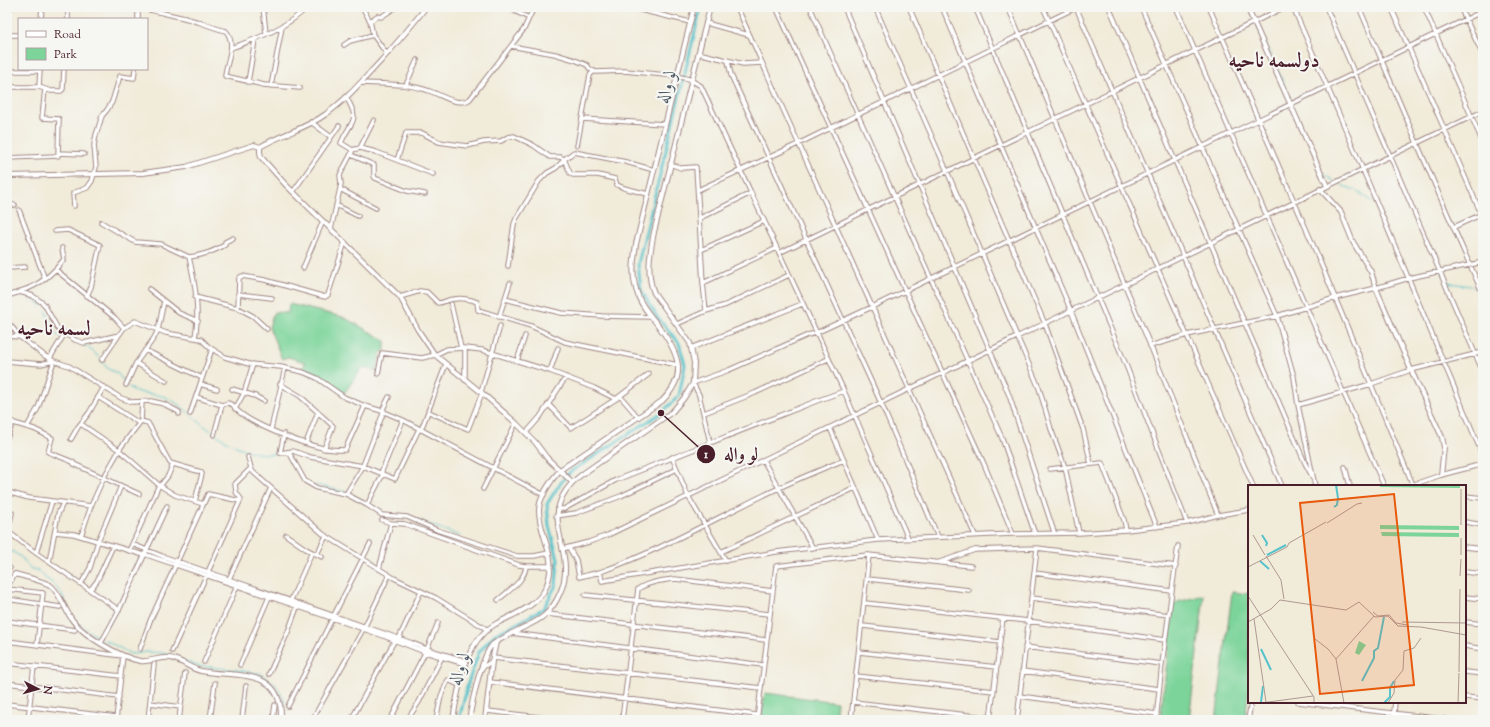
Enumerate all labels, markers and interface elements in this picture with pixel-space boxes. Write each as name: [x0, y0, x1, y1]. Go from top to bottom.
legend: [18, 18, 148, 70]
text: Road: [54, 26, 81, 44]
text: Park: [54, 46, 77, 64]
district label: دولسمه ناحیه: [1228, 47, 1320, 77]
water label: لو واله: [651, 67, 685, 107]
district label: لسمه ناحیه: [17, 315, 91, 345]
callout: لو واله: [696, 439, 766, 469]
text: لو واله: [724, 443, 758, 469]
text: 1: [703, 446, 709, 464]
inset map: [1248, 485, 1466, 703]
water label: لو واله: [443, 649, 479, 689]
north arrow: [18, 669, 58, 709]
text: N: [39, 684, 55, 695]

